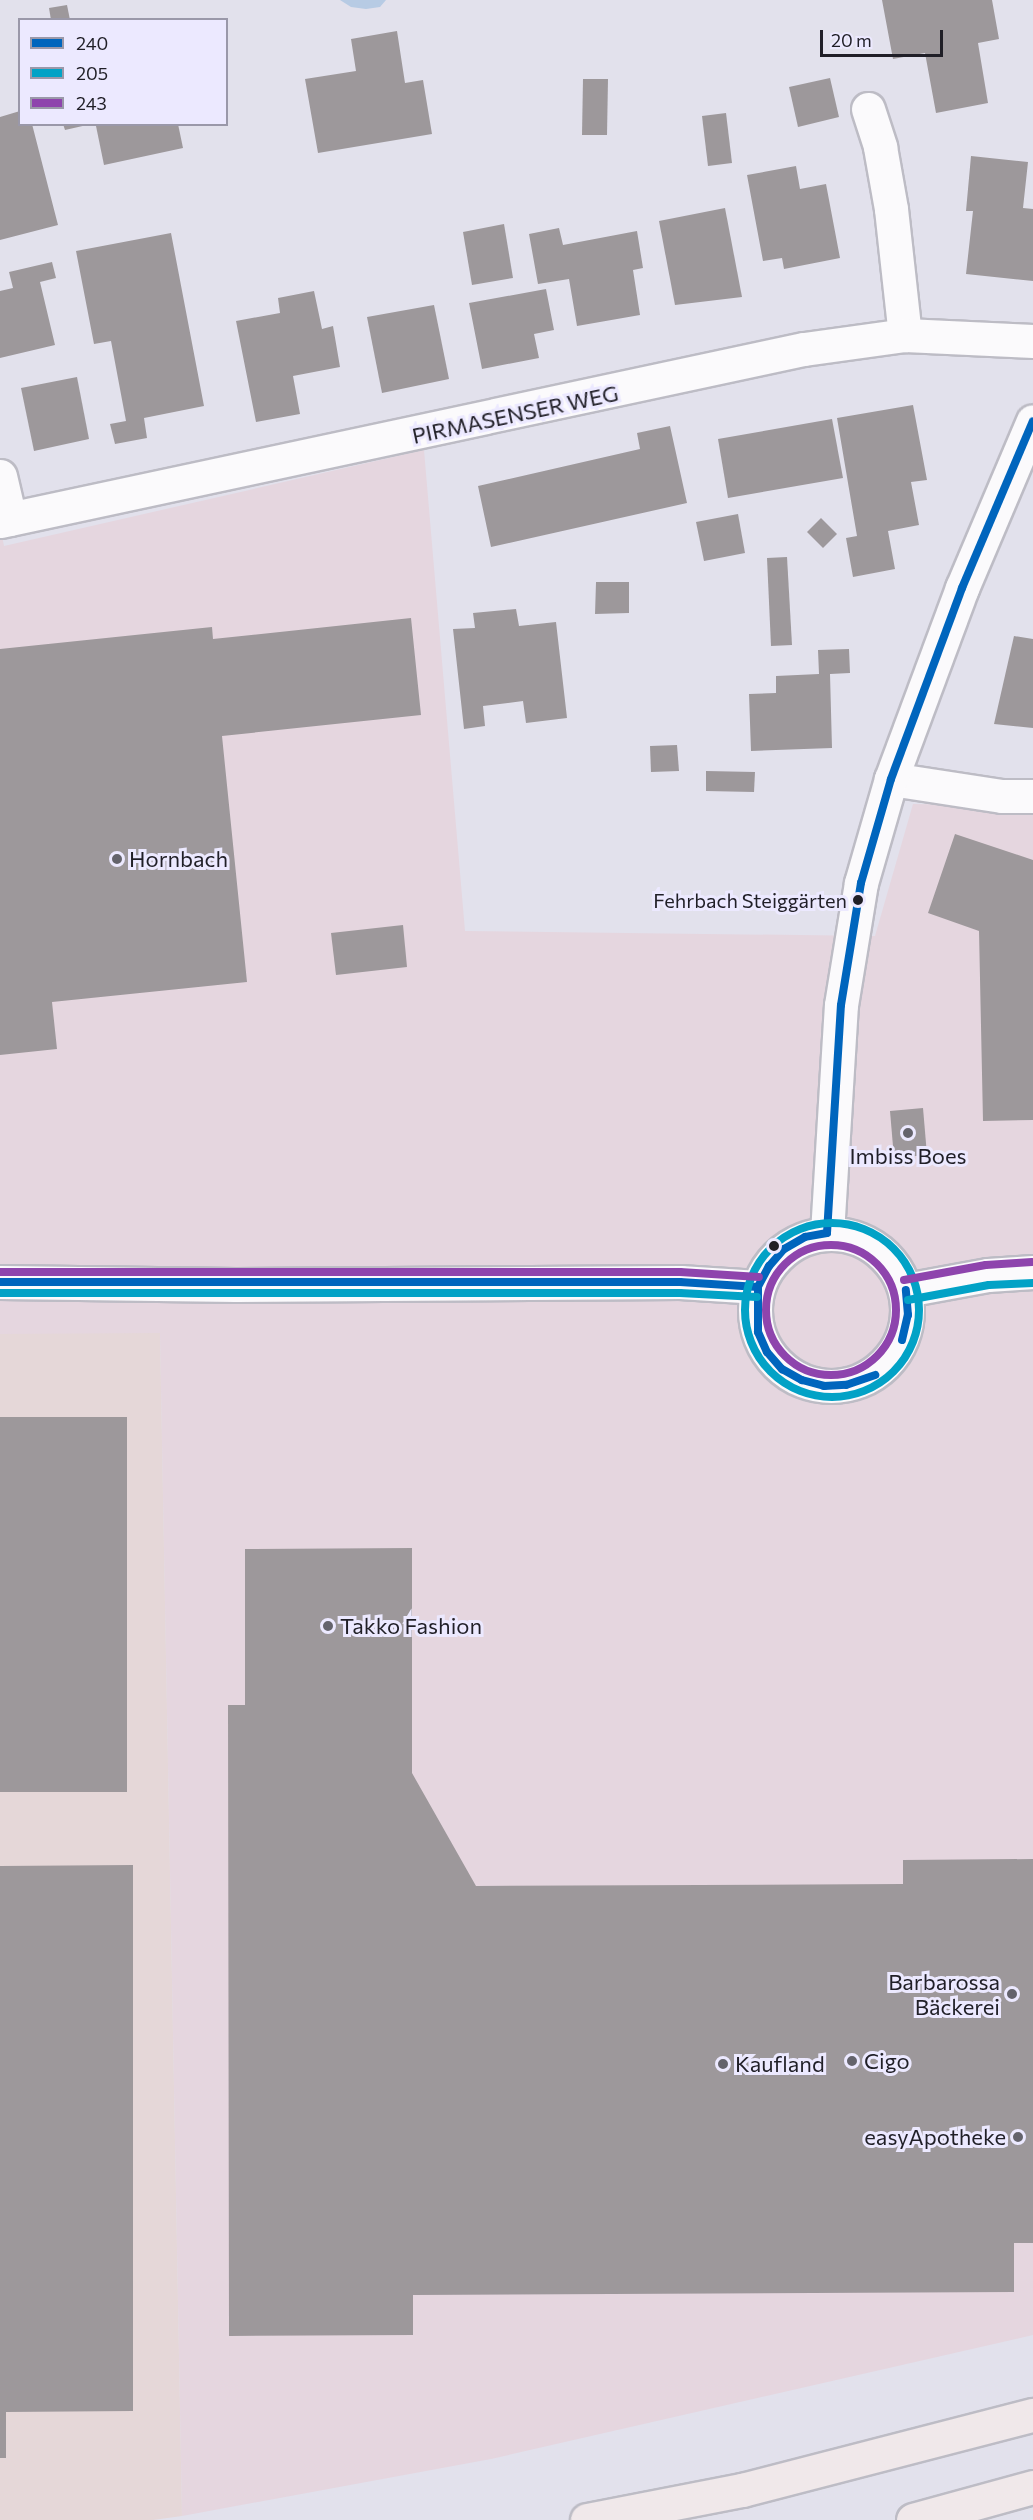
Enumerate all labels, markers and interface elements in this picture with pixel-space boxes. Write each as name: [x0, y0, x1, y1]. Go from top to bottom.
legend: [18, 18, 228, 126]
scale bar: [823, 18, 946, 56]
text: 20 m: [831, 29, 872, 51]
text: 240: [76, 32, 108, 54]
text: 205: [76, 62, 108, 84]
text: 243: [76, 92, 107, 114]
street label: PIRMASENSER WEG: [410, 379, 620, 449]
place label: Hornbach: [129, 846, 228, 872]
marker: Hornbach: [110, 852, 124, 866]
place label: Fehrbach Steiggärten: [653, 888, 847, 912]
marker: Fehrbach Steiggärten: [852, 894, 864, 906]
marker: Imbiss Boes: [901, 1126, 915, 1140]
place label: Imbiss Boes: [849, 1143, 967, 1169]
unlabelled marker: [768, 1240, 780, 1252]
place label: Takko Fashion: [340, 1613, 482, 1639]
marker: Takko Fashion: [321, 1619, 335, 1633]
place label: Barbarossa Bäckerei: [888, 1968, 1000, 2020]
marker: Barbarossa Bäckerei: [1005, 1987, 1019, 2001]
place label: Cigo: [864, 2048, 910, 2074]
place label: Kaufland: [735, 2051, 825, 2077]
marker: Cigo: [845, 2054, 859, 2068]
marker: Kaufland: [716, 2057, 730, 2071]
place label: easyApotheke: [864, 2124, 1006, 2150]
marker: easyApotheke: [1011, 2130, 1025, 2144]

